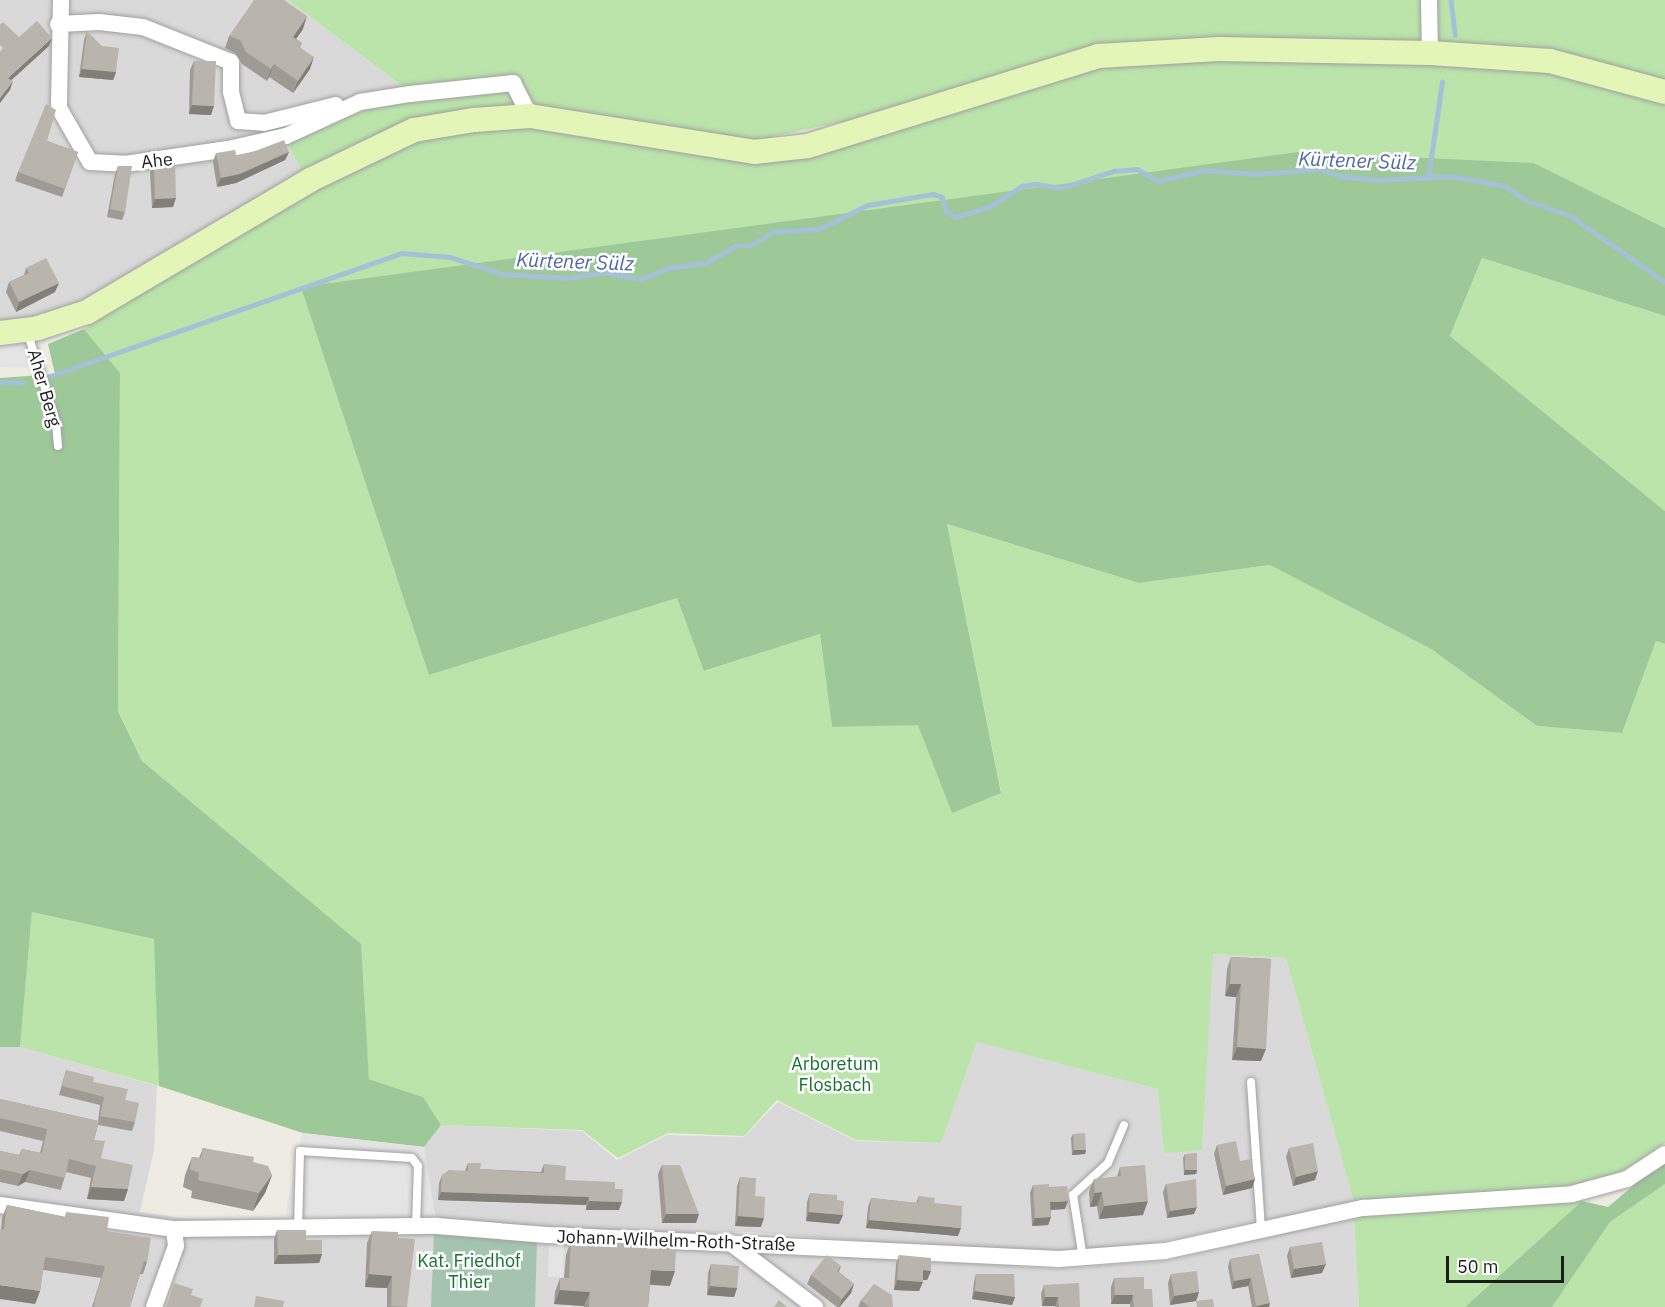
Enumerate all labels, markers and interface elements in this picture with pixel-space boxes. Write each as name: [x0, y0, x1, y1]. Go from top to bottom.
water label: Kürtener Sülz: [1298, 146, 1416, 174]
street label: Ahe: [140, 149, 174, 173]
water label: Kürtener Sülz: [516, 247, 634, 275]
street label: Aher Berg: [23, 347, 65, 429]
park label: Arboretum Flosbach: [791, 1054, 879, 1096]
street label: Johann-Wilhelm-Roth-Straße: [556, 1226, 796, 1256]
scale bar: [1449, 1244, 1568, 1282]
park label: Kat. Friedhof Thier: [417, 1251, 521, 1294]
text: 50 m: [1457, 1255, 1499, 1278]

